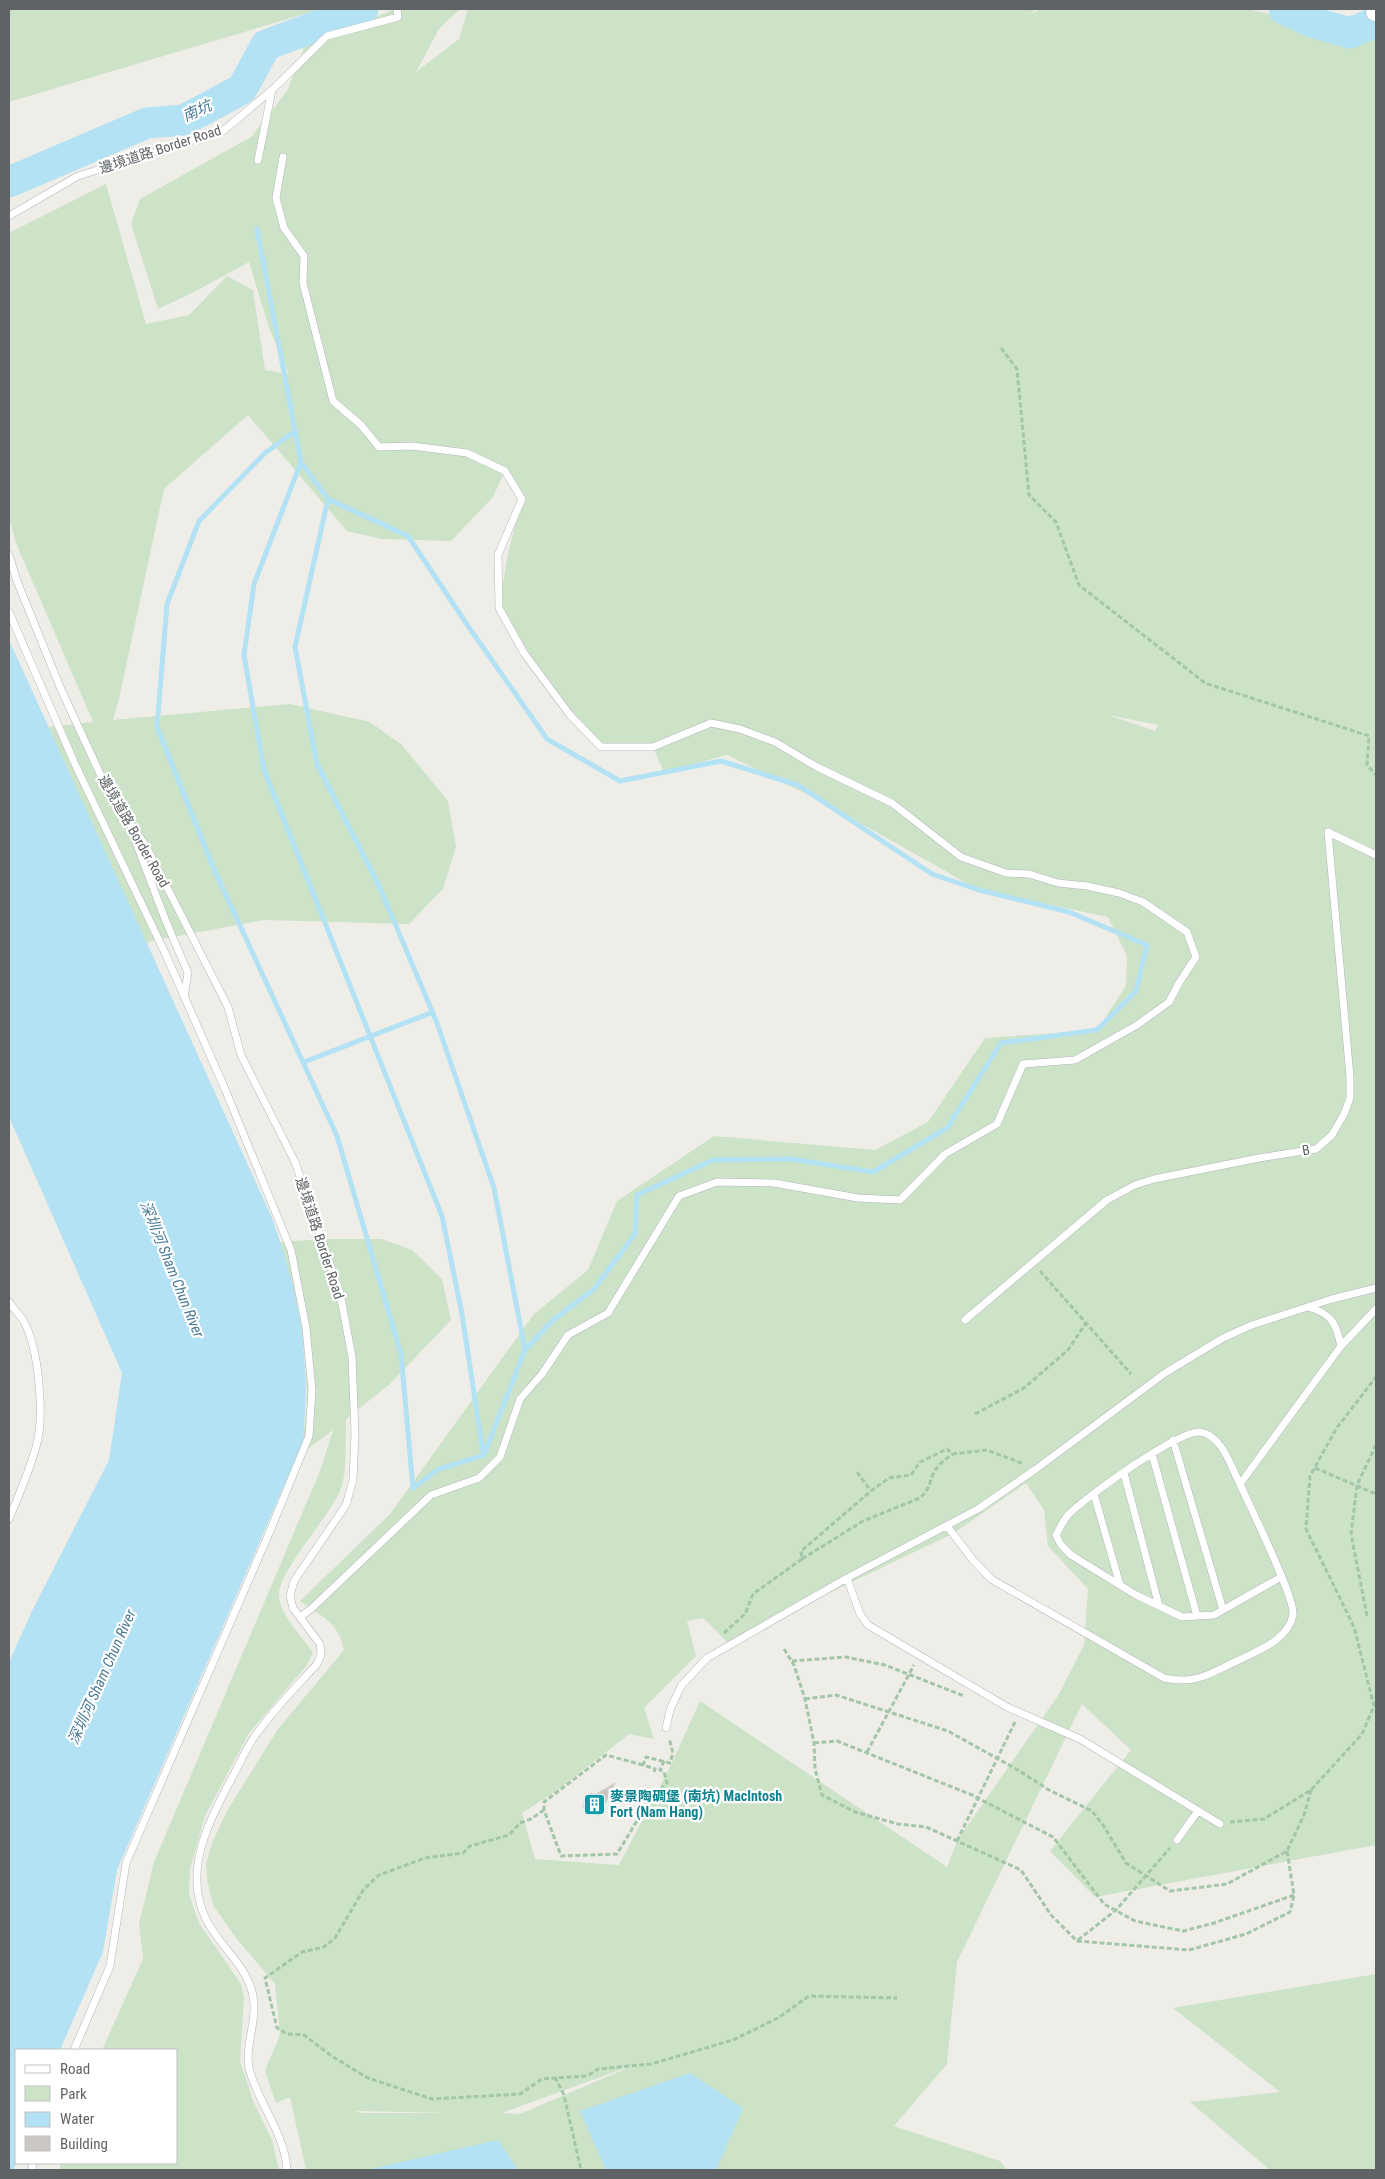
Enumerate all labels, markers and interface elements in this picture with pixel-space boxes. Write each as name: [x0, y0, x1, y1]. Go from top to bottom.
water label: 南坑: [180, 96, 216, 125]
street label: 邊境道路 Border Road: [97, 122, 223, 176]
street label: 邊境道路 Border Road: [95, 772, 173, 890]
street label: B: [1301, 1141, 1311, 1159]
street label: 邊境道路 Border Road: [293, 1175, 347, 1301]
water label: 深圳河 Sham Chun River: [136, 1198, 208, 1340]
water label: 深圳河 Sham Chun River: [64, 1606, 140, 1747]
place label: 麥景陶碉堡 (南坑) MacIntosh Fort (Nam Hang): [610, 1788, 782, 1821]
building icon: 麥景陶碉堡 (南坑) MacIntosh Fort (Nam Hang): [582, 1792, 606, 1816]
legend: [15, 2049, 178, 2164]
text: Road: [60, 2060, 90, 2078]
text: Park: [60, 2085, 87, 2103]
text: Water: [60, 2110, 95, 2128]
text: Building: [60, 2135, 108, 2153]

